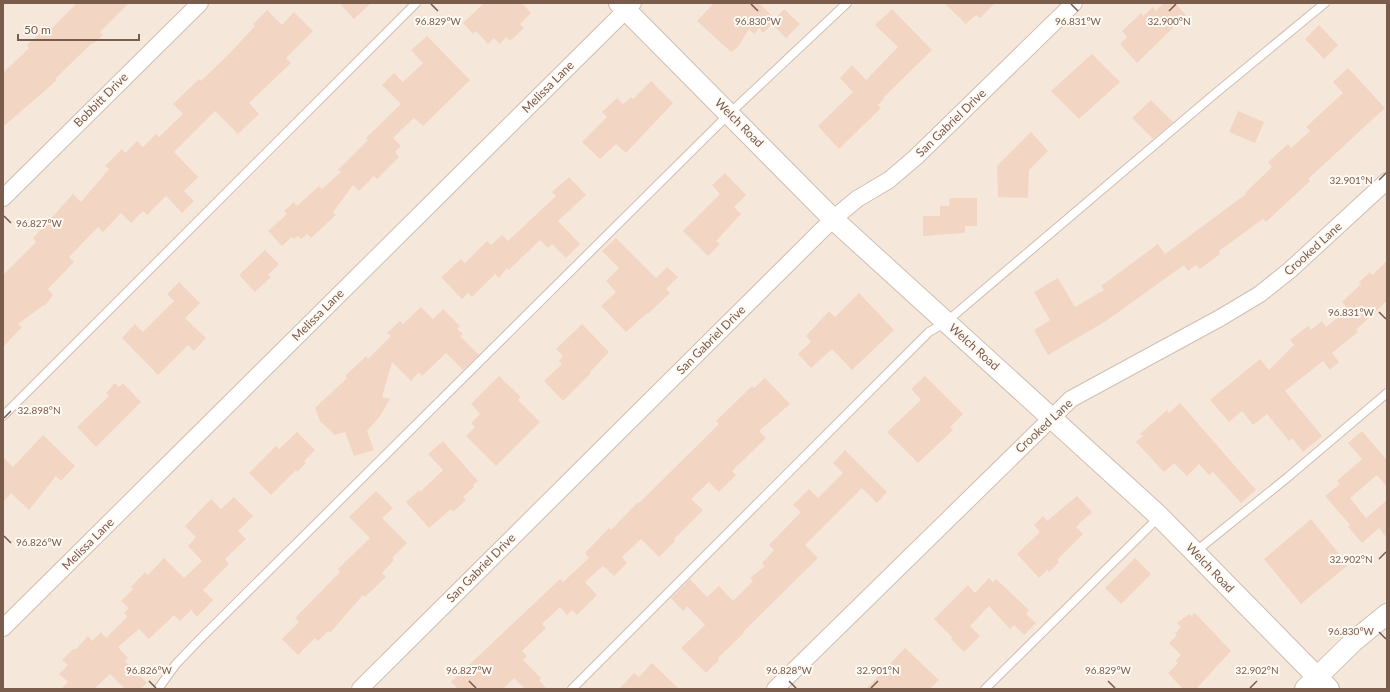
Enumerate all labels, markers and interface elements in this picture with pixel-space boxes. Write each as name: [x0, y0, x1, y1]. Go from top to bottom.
text: 96.829°W: [415, 15, 462, 27]
text: 96.830°W: [735, 15, 782, 27]
text: 96.831°W: [1055, 15, 1102, 27]
text: 32.900°N: [1147, 15, 1191, 27]
scale bar: [18, 16, 139, 42]
text: 50 m: [24, 22, 51, 37]
street label: Melissa Lane: [518, 57, 577, 116]
street label: Bobbitt Drive: [70, 69, 131, 130]
street label: San Gabriel Drive: [912, 85, 989, 160]
street label: Welch Road: [712, 95, 767, 150]
text: 32.901°N: [1329, 174, 1373, 186]
text: 96.827°W: [16, 217, 63, 229]
street label: Crooked Lane: [1281, 219, 1345, 279]
street label: Melissa Lane: [288, 285, 347, 344]
street label: San Gabriel Drive: [673, 302, 748, 377]
text: 96.831°W: [1328, 306, 1375, 318]
street label: Welch Road: [946, 320, 1003, 373]
street label: Crooked Lane: [1012, 395, 1075, 456]
text: 32.898°N: [17, 404, 61, 416]
street label: Melissa Lane: [58, 514, 117, 573]
street label: San Gabriel Drive: [443, 530, 518, 605]
text: 96.826°W: [16, 536, 63, 548]
street label: Welch Road: [1183, 540, 1238, 596]
text: 32.902°N: [1329, 553, 1373, 565]
text: 96.830°W: [1328, 625, 1375, 637]
text: 96.826°W: [126, 664, 173, 676]
text: 96.827°W: [446, 664, 493, 676]
text: 96.828°W: [766, 664, 813, 676]
text: 32.901°N: [856, 664, 900, 676]
text: 96.829°W: [1085, 664, 1132, 676]
text: 32.902°N: [1235, 664, 1279, 676]

